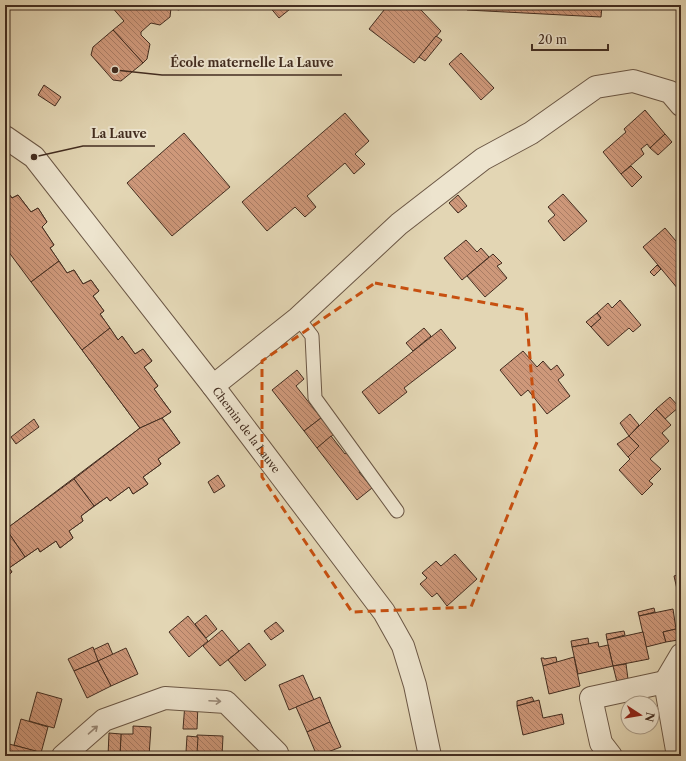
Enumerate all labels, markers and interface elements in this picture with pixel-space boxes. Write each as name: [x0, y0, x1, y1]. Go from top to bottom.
scale bar: [532, 26, 608, 52]
text: 20 m: [538, 32, 567, 47]
callout: École maternelle La Lauve: [162, 51, 342, 75]
text: École maternelle La Lauve: [170, 54, 334, 70]
callout: La Lauve: [83, 122, 155, 146]
text: La Lauve: [91, 126, 147, 141]
street label: Chemin de la Lauve: [209, 384, 283, 476]
north arrow: [620, 695, 660, 735]
one-way arrow: [208, 698, 221, 705]
text: N: [642, 711, 658, 724]
one-way arrow: [87, 726, 98, 735]

